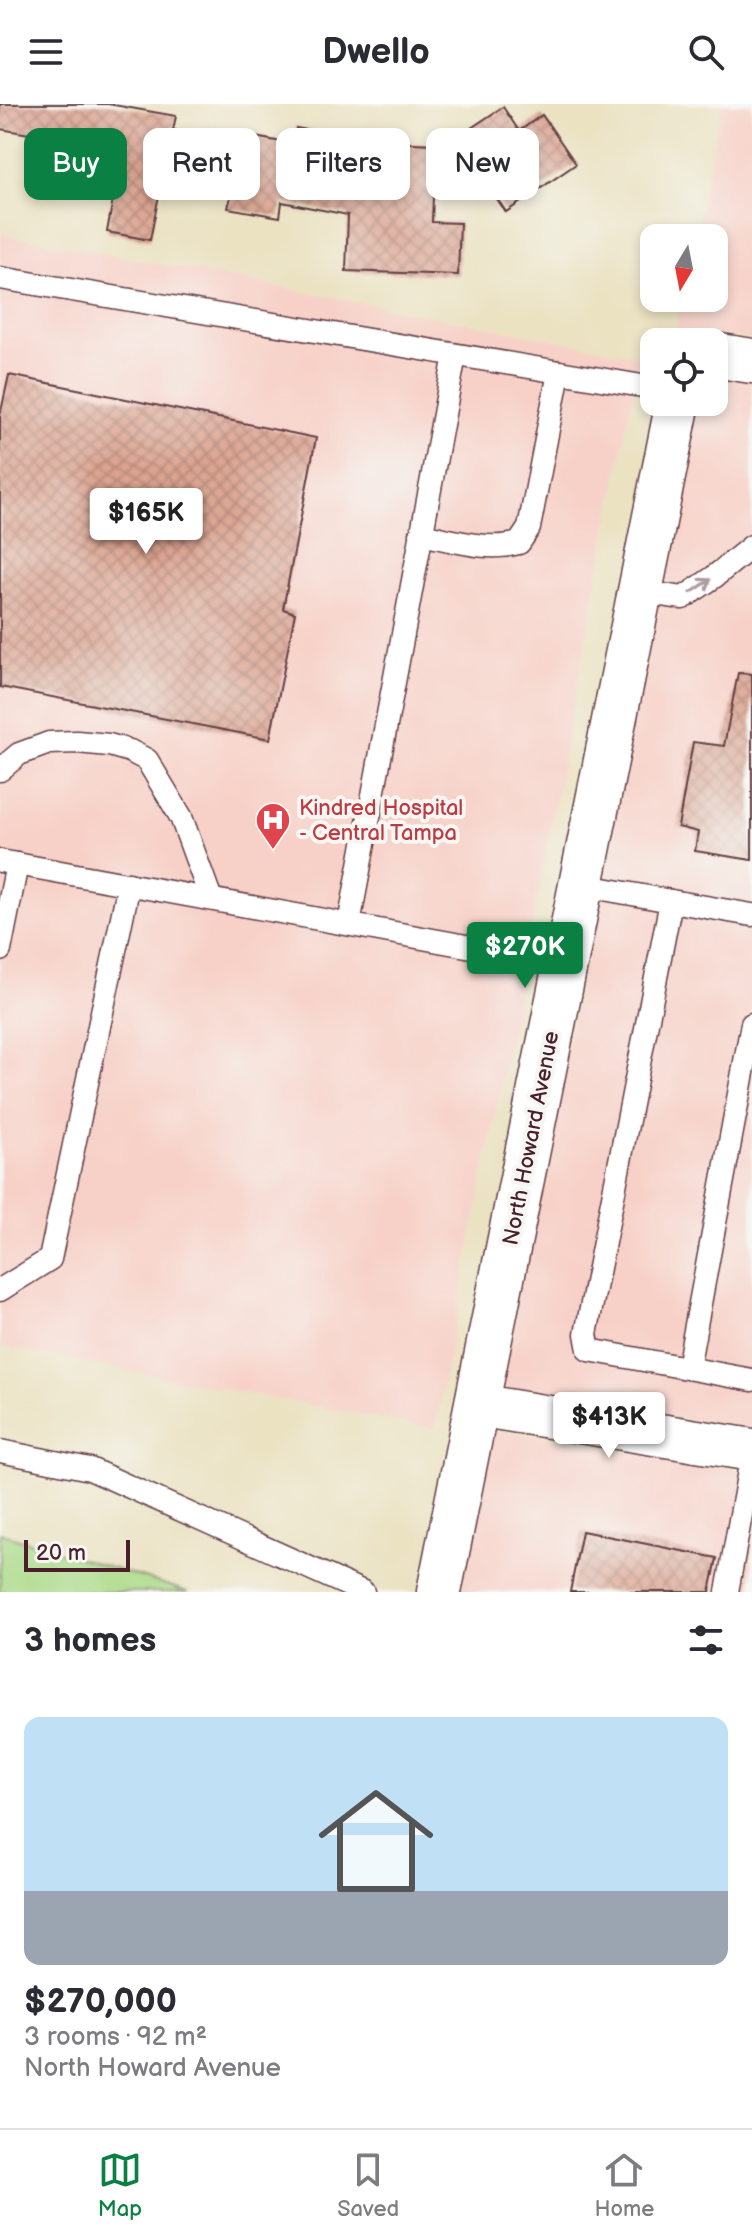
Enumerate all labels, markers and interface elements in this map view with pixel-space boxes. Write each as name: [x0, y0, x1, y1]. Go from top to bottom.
icon: menu: [24, 30, 68, 74]
icon: search: [684, 30, 728, 74]
text: Dwello: [322, 31, 430, 74]
chip: Buy: [24, 128, 127, 200]
chip: Rent: [143, 128, 260, 200]
chip: Filters: [276, 128, 410, 200]
chip: New: [426, 128, 539, 200]
north arrow: [640, 224, 728, 312]
map controls: [640, 224, 728, 416]
button: locate: [640, 328, 728, 416]
pin: $165K: [90, 488, 202, 556]
text: $165K: [108, 498, 184, 529]
one-way arrow: [689, 578, 711, 594]
place label: Kindred Hospital - Central Tampa: [299, 795, 463, 847]
hospital icon: Kindred Hospital - Central Tampa: [254, 801, 292, 851]
pin: $270K: [469, 922, 581, 990]
text: $270K: [485, 932, 565, 963]
street label: North Howard Avenue: [497, 1029, 565, 1248]
pin: $413K: [553, 1392, 665, 1460]
text: $413K: [571, 1402, 647, 1433]
scale bar: [24, 1536, 130, 1572]
text: 20 m: [36, 1540, 86, 1567]
icon: filters: [684, 1618, 728, 1662]
text: 3 homes: [24, 1620, 156, 1661]
icon: home: [304, 1769, 448, 1913]
text: $270,000: [24, 1981, 177, 2022]
text: 3 rooms · 92 m²: [24, 2022, 207, 2053]
text: North Howard Avenue: [24, 2053, 281, 2084]
tab: Map: [98, 2148, 142, 2223]
tab: Saved: [337, 2148, 399, 2223]
tab: Home: [594, 2148, 654, 2223]

